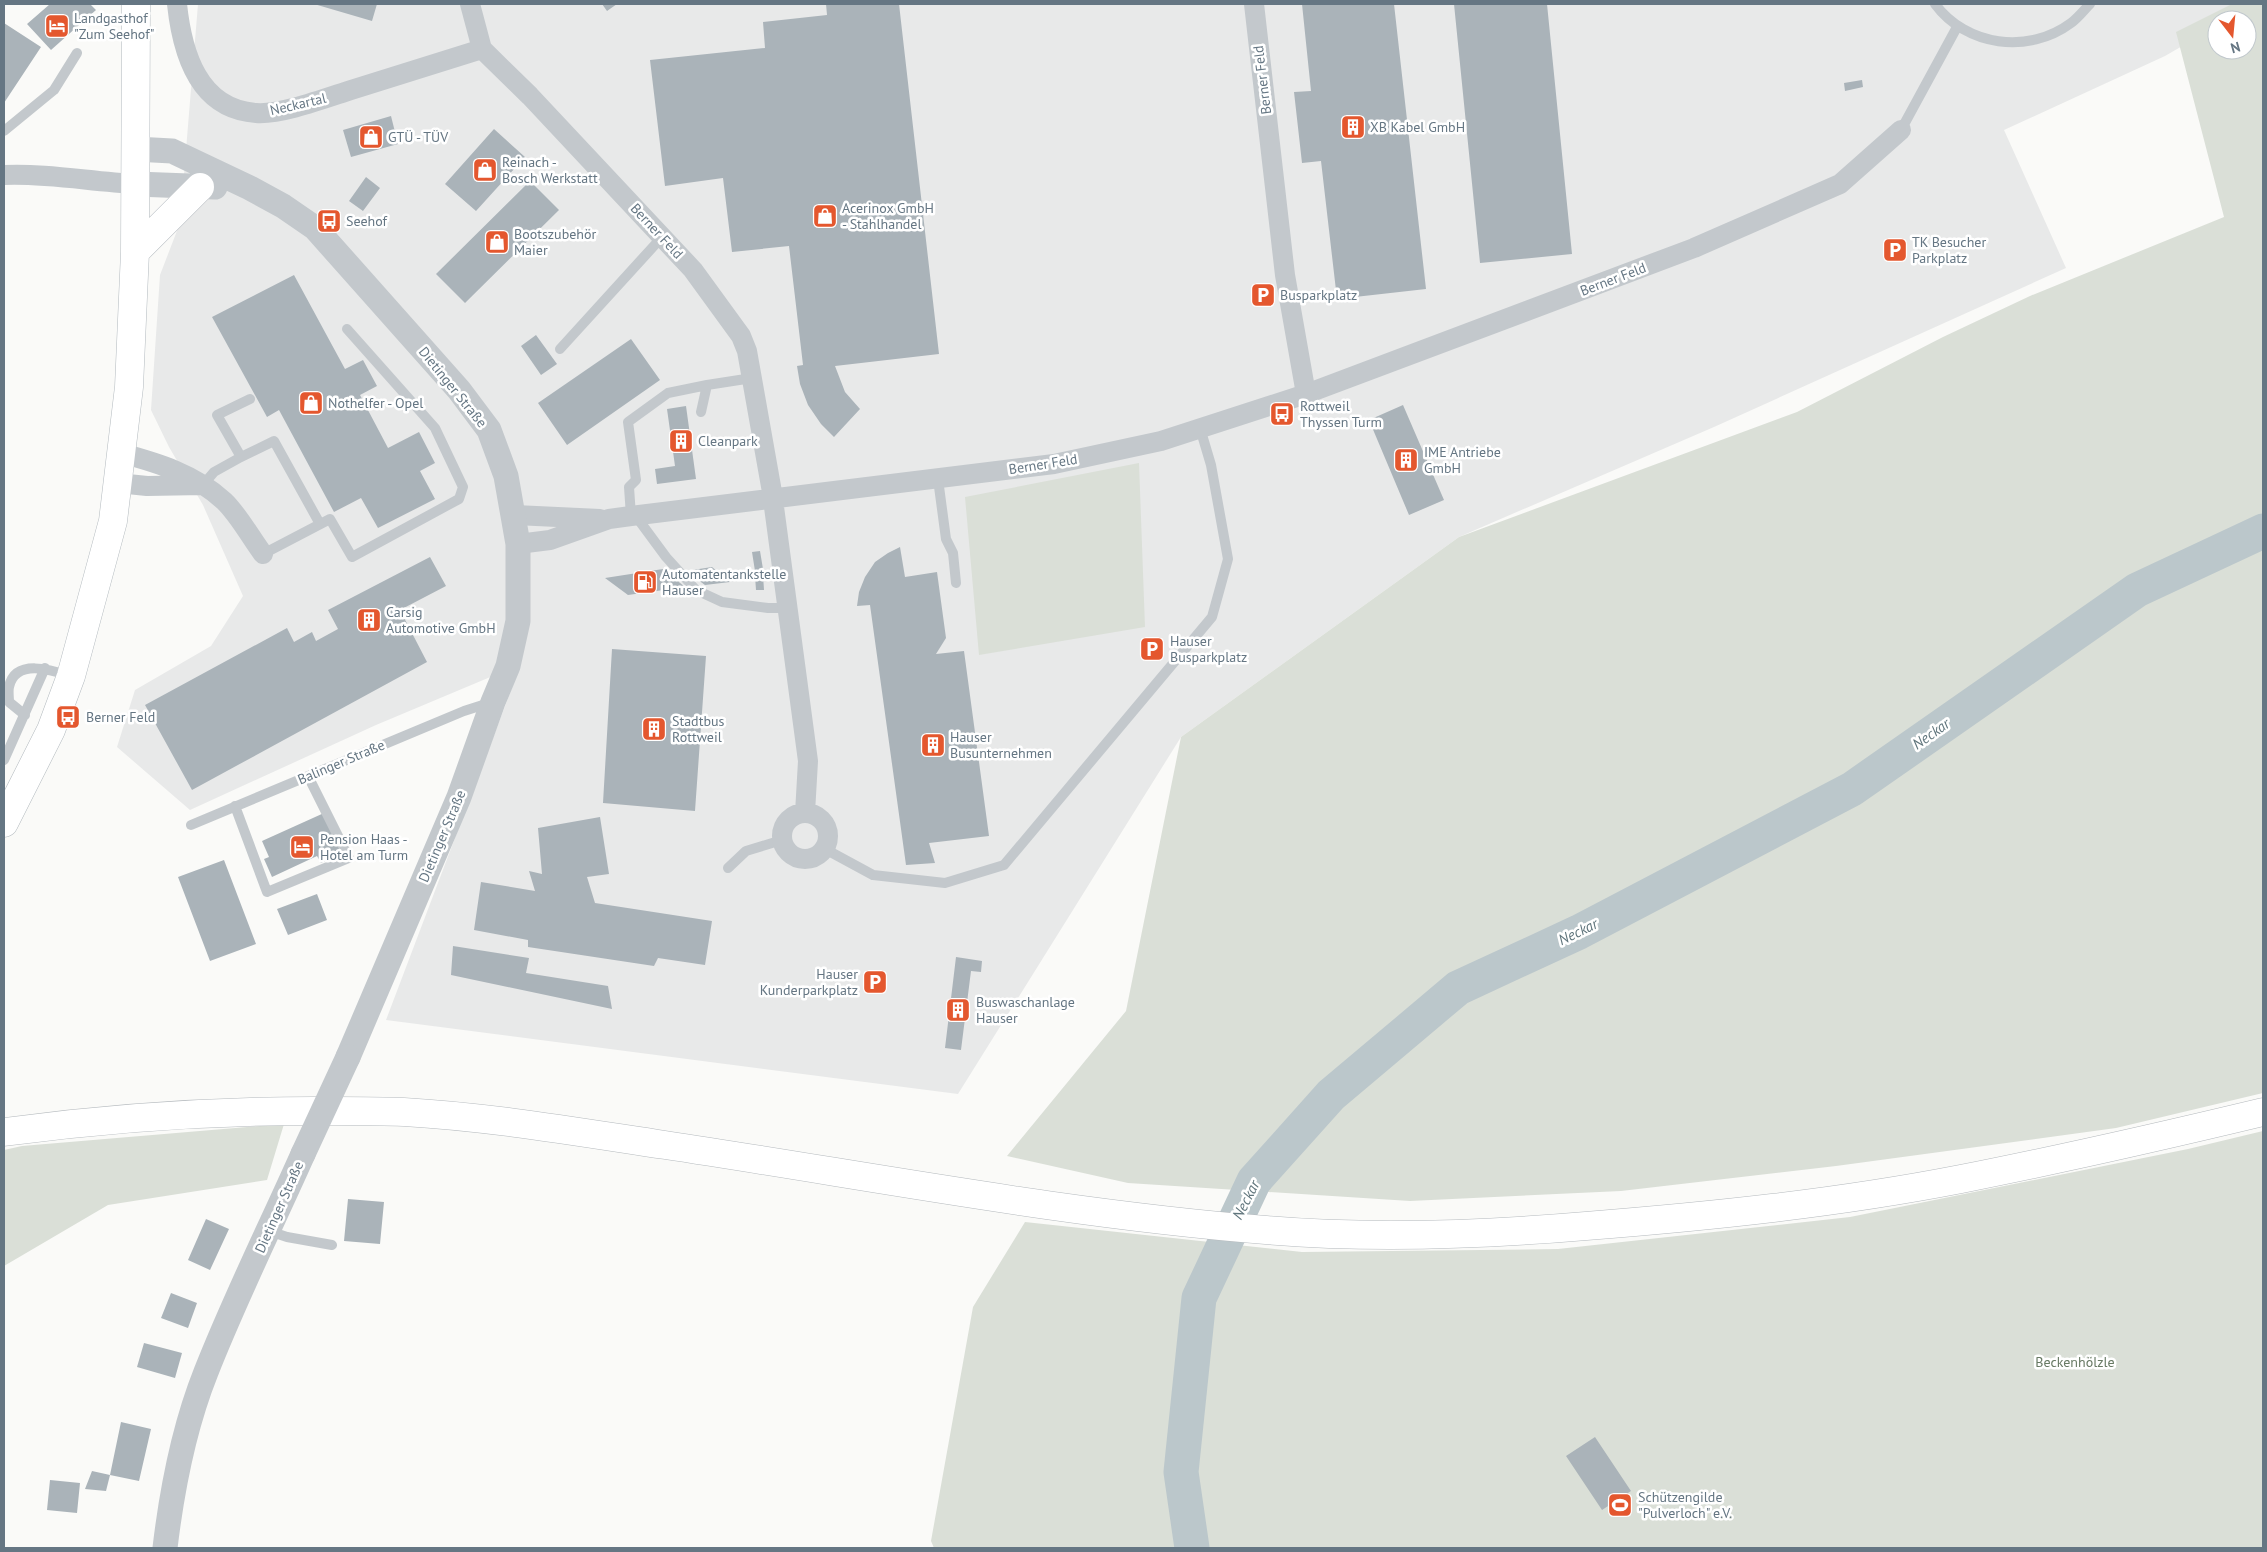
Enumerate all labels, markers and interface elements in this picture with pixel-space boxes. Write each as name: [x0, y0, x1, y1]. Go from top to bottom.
place label: Landgasthof "Zum Seehof": [74, 9, 155, 43]
north arrow: [2207, 10, 2257, 60]
hotel icon: Landgasthof "Zum Seehof": [44, 13, 70, 39]
text: N: [2229, 38, 2242, 57]
street label: Berner Feld: [1249, 45, 1275, 115]
street label: Neckartal: [268, 89, 328, 119]
building icon: XB Kabel GmbH: [1340, 114, 1366, 140]
place label: XB Kabel GmbH: [1370, 118, 1465, 136]
shop icon: GTÜ - TÜV: [358, 124, 384, 150]
place label: GTÜ - TÜV: [388, 128, 448, 146]
place label: Reinach - Bosch Werkstatt: [502, 153, 598, 187]
shop icon: Reinach - Bosch Werkstatt: [472, 157, 498, 183]
place label: Acerinox GmbH - Stahlhandel: [842, 199, 934, 233]
street label: Berner Feld: [627, 200, 687, 262]
shop icon: Acerinox GmbH - Stahlhandel: [812, 203, 838, 229]
bus stop icon: Seehof: [316, 208, 342, 234]
place label: Seehof: [346, 212, 387, 230]
place label: Bootszubehör Maier: [514, 225, 596, 259]
shop icon: Bootszubehör Maier: [484, 229, 510, 255]
place label: TK Besucher Parkplatz: [1912, 233, 1986, 267]
parking icon: TK Besucher Parkplatz: [1882, 237, 1908, 263]
street label: Berner Feld: [1577, 258, 1649, 300]
parking icon: Busparkplatz: [1250, 282, 1276, 308]
place label: Busparkplatz: [1280, 286, 1357, 304]
street label: Dietinger Straße: [415, 343, 491, 431]
shop icon: Nothelfer - Opel: [298, 390, 324, 416]
place label: Nothelfer - Opel: [328, 394, 423, 412]
place label: Rottweil Thyssen Turm: [1300, 397, 1382, 431]
bus stop icon: Rottweil Thyssen Turm: [1269, 401, 1295, 427]
building icon: Cleanpark: [668, 428, 694, 454]
place label: Cleanpark: [698, 432, 758, 450]
place label: IME Antriebe GmbH: [1424, 443, 1501, 477]
building icon: IME Antriebe GmbH: [1393, 447, 1419, 473]
street label: Berner Feld: [1007, 450, 1079, 478]
place label: Automatentankstelle Hauser: [662, 565, 786, 599]
fuel station icon: Automatentankstelle Hauser: [632, 569, 658, 595]
place label: Carsig Automotive GmbH: [386, 603, 496, 637]
building icon: Carsig Automotive GmbH: [356, 607, 382, 633]
place label: Hauser Busparkplatz: [1170, 632, 1247, 666]
parking icon: Hauser Busparkplatz: [1139, 636, 1165, 662]
bus stop icon: Berner Feld: [55, 704, 81, 730]
place label: Berner Feld: [86, 708, 155, 726]
place label: Stadtbus Rottweil: [672, 712, 725, 746]
water label: Neckar: [1908, 713, 1954, 753]
building icon: Stadtbus Rottweil: [641, 716, 667, 742]
place label: Hauser Busunternehmen: [950, 728, 1052, 762]
building icon: Hauser Busunternehmen: [920, 732, 946, 758]
street label: Balinger Straße: [295, 736, 387, 788]
street label: Dietinger Straße: [414, 787, 470, 885]
place label: Pension Haas - Hotel am Turm: [320, 830, 408, 864]
hotel icon: Pension Haas - Hotel am Turm: [289, 834, 315, 860]
water label: Neckar: [1555, 913, 1602, 949]
place label: Hauser Kunderparkplatz: [760, 965, 858, 999]
parking icon: Hauser Kunderparkplatz: [862, 969, 888, 995]
place label: Buswaschanlage Hauser: [976, 993, 1075, 1027]
building icon: Buswaschanlage Hauser: [945, 997, 971, 1023]
street label: Dietinger Straße: [251, 1158, 307, 1256]
water label: Neckar: [1228, 1176, 1264, 1223]
park label: Beckenhölzle: [2035, 1353, 2115, 1371]
place label: Schützengilde "Pulverloch" e.V.: [1638, 1488, 1732, 1522]
sports icon: Schützengilde "Pulverloch" e.V.: [1607, 1492, 1633, 1518]

